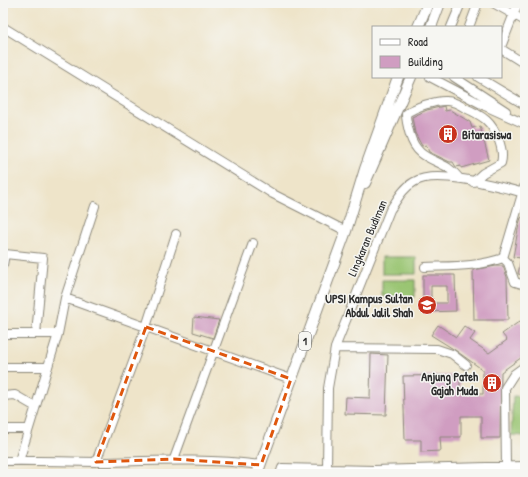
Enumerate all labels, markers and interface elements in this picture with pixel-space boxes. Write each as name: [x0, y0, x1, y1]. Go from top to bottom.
legend: [372, 26, 502, 78]
text: Road: [408, 33, 428, 50]
text: Building: [408, 53, 443, 70]
building icon: Bitarasiswa: [437, 123, 459, 145]
place label: Bitarasiswa: [462, 126, 511, 143]
street label: Lingkaran Budiman: [343, 197, 391, 279]
place label: UPSI Kampus Sultan Abdul Jalil Shah: [325, 290, 414, 321]
school or university icon: UPSI Kampus Sultan Abdul Jalil Shah: [416, 294, 438, 316]
road number: 1: [299, 332, 311, 350]
place label: Anjung Pateh Gajah Muda: [421, 368, 479, 399]
building icon: Anjung Pateh Gajah Muda: [481, 372, 503, 394]

